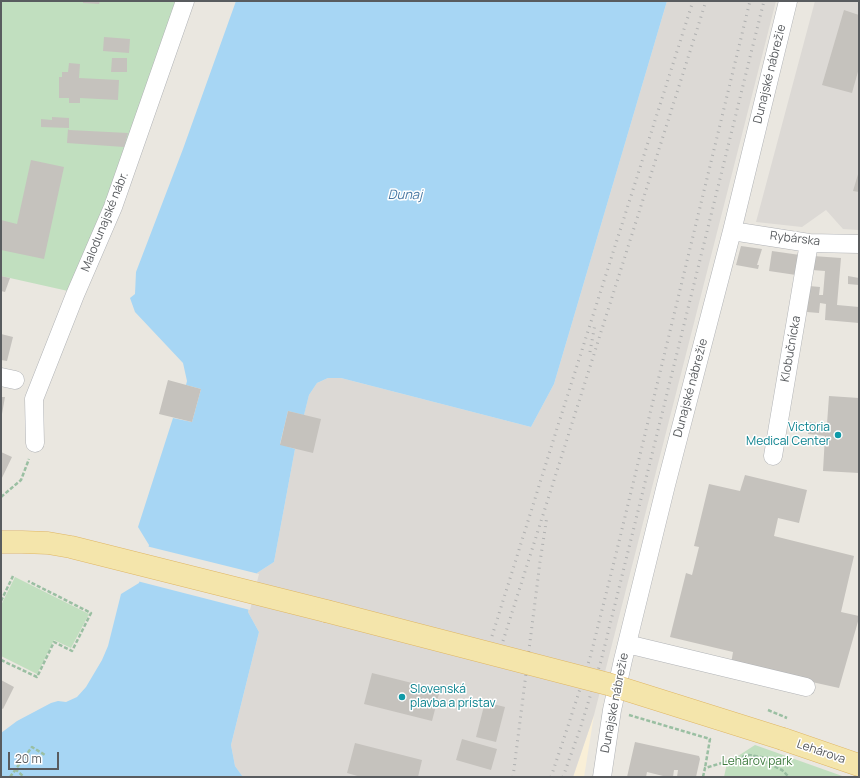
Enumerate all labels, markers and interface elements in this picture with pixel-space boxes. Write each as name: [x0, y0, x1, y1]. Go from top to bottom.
street label: Dunajské nábrežie: [751, 23, 789, 125]
street label: Malodunajské nábr.: [78, 170, 132, 274]
water label: Dunaj: [388, 187, 422, 203]
street label: Rybárska: [769, 229, 821, 249]
street label: Klobučnícka: [778, 315, 804, 383]
street label: Dunajské nábrežie: [671, 337, 711, 439]
place label: Victoria Medical Center: [746, 421, 830, 449]
marker: Victoria Medical Center: [833, 430, 843, 440]
street label: Dunajské nábrežie: [598, 652, 632, 754]
place label: Slovenská plavba a prístav: [410, 683, 496, 711]
marker: Slovenská plavba a prístav: [397, 692, 407, 702]
street label: Lehárova: [795, 737, 847, 767]
scale bar: [10, 744, 61, 770]
text: 20 m: [15, 750, 42, 767]
park label: Lehárov park: [722, 755, 792, 769]

